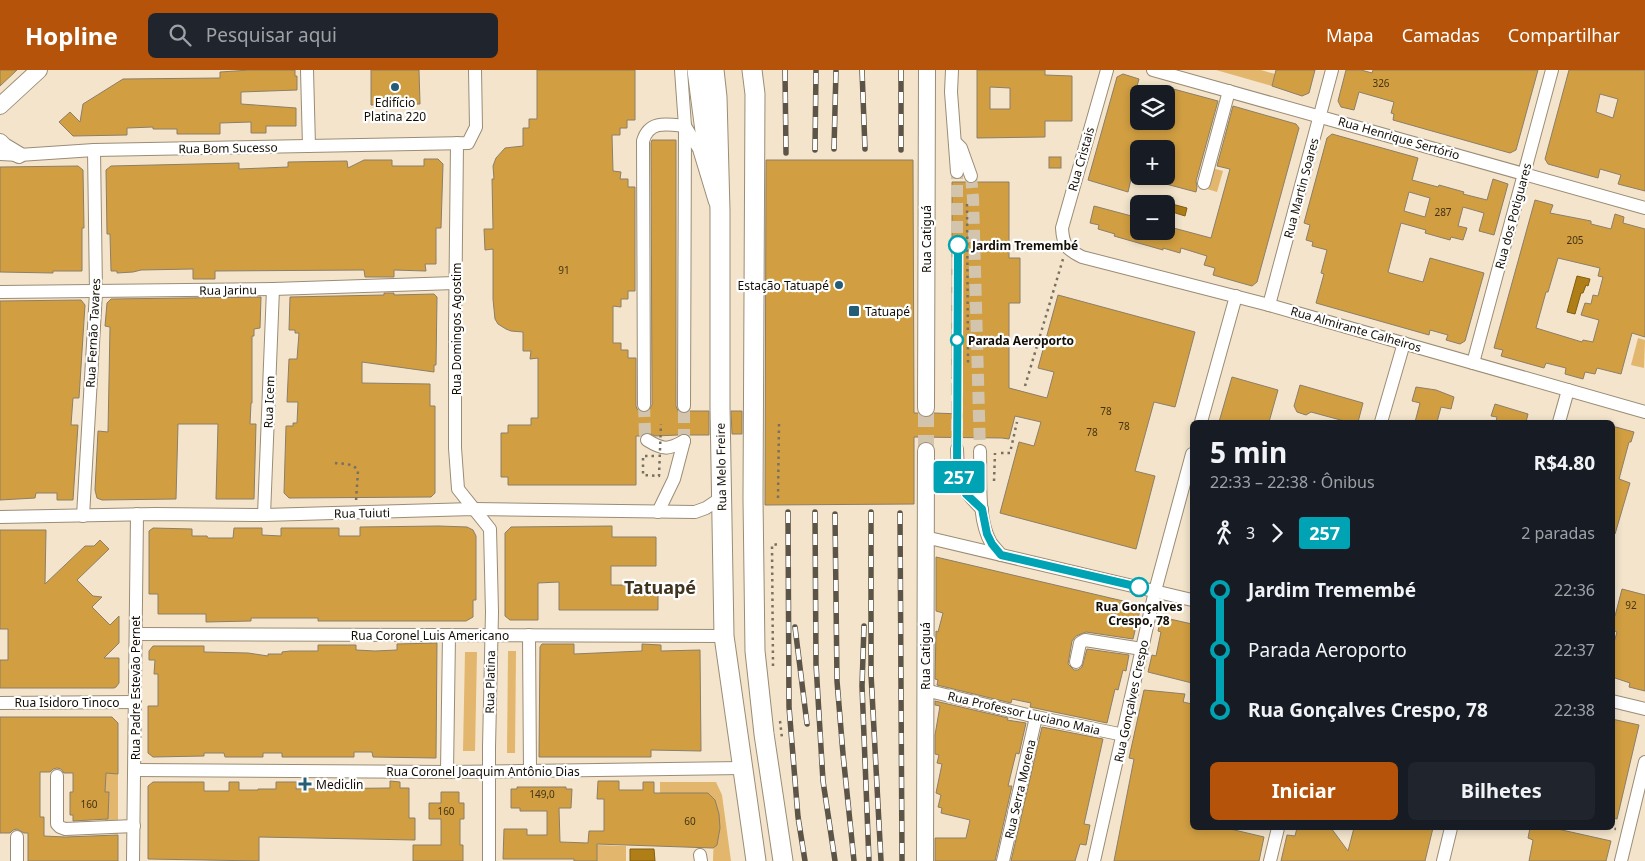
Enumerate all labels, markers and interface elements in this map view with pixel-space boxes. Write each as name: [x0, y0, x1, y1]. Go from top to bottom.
search box: [148, 13, 498, 58]
text: Hopline: [25, 19, 118, 52]
icon: search: [166, 21, 194, 49]
text: Pesquisar aqui: [206, 22, 337, 48]
text: Mapa: [1326, 23, 1374, 47]
text: Camadas: [1402, 23, 1480, 47]
text: Compartilhar: [1508, 23, 1620, 47]
house number: 326: [1372, 76, 1390, 90]
marker: Edifício Platina 220: [389, 81, 401, 93]
map controls: [1130, 85, 1175, 240]
button: layers: [1130, 85, 1175, 130]
place label: Edifício Platina 220: [364, 94, 426, 125]
street label: Rua Henrique Sertório: [1336, 112, 1462, 164]
street label: Rua Cristais: [1064, 125, 1098, 193]
street label: Rua Martin Soares: [1279, 136, 1323, 240]
street label: Rua Bom Sucesso: [178, 139, 278, 157]
button: +: [1130, 140, 1175, 185]
street label: Rua dos Potiguares: [1491, 161, 1535, 271]
button: −: [1130, 195, 1175, 240]
street label: Rua Catiguá: [918, 205, 935, 273]
house number: 287: [1434, 205, 1452, 219]
house number: 205: [1566, 233, 1584, 247]
marker: Jardim Tremembé: [948, 235, 968, 255]
place label: Jardim Tremembé: [971, 237, 1078, 254]
street label: Rua Domingos Agostim: [448, 263, 465, 395]
house number: 91: [558, 263, 570, 277]
place label: Estação Tatuapé: [738, 277, 829, 294]
street label: Rua Fernão Tavares: [82, 278, 104, 388]
marker: Estação Tatuapé: [833, 279, 845, 291]
street label: Rua Jarinu: [199, 281, 257, 299]
street label: Rua Almirante Calheiros: [1289, 302, 1424, 356]
place label: Tatuapé: [865, 303, 910, 320]
marker: Tatuapé: [847, 304, 861, 318]
place label: Parada Aeroporto: [968, 332, 1074, 349]
marker: Parada Aeroporto: [950, 333, 964, 347]
street label: Rua Icem: [260, 375, 278, 429]
house number: 78: [1100, 404, 1112, 418]
house number: 78: [1118, 419, 1130, 433]
street label: Rua Melo Freire: [712, 423, 730, 511]
house number: 78: [1086, 425, 1098, 439]
text: 5 min: [1210, 433, 1287, 471]
text: R$4.80: [1534, 450, 1595, 476]
line badge: 257: [930, 461, 988, 493]
text: 257: [944, 465, 974, 489]
text: 22:33 – 22:38 · Ônibus: [1210, 471, 1375, 493]
street label: Rua Tuiuti: [334, 504, 390, 522]
icon: walk: [1210, 519, 1238, 547]
icon: forward: [1263, 519, 1291, 547]
text: 257: [1309, 521, 1340, 545]
text: 3: [1246, 522, 1255, 544]
text: 2 paradas: [1521, 522, 1595, 544]
district label: Tatuapé: [624, 575, 696, 599]
marker: Rua Gonçalves Crespo, 78: [1129, 577, 1149, 597]
text: Jardim Tremembé: [1248, 577, 1416, 603]
text: 22:36: [1554, 579, 1595, 601]
place label: Rua Gonçalves Crespo, 78: [1096, 598, 1182, 629]
house number: 92: [1625, 598, 1637, 612]
street label: Rua Padre Estevão Pernet: [127, 615, 144, 760]
street label: Rua Catiguá: [917, 622, 934, 690]
street label: Rua Coronel Luis Americano: [351, 627, 509, 644]
text: Parada Aeroporto: [1248, 637, 1407, 663]
street label: Rua Gonçalves Crespo: [1110, 638, 1152, 764]
text: 22:37: [1554, 639, 1595, 661]
street label: Rua Platina: [481, 650, 499, 714]
street label: Rua Professor Luciano Maia: [946, 687, 1102, 739]
street label: Rua Isidoro Tinoco: [15, 694, 119, 711]
text: Rua Gonçalves Crespo, 78: [1248, 697, 1488, 723]
text: 22:38: [1554, 699, 1595, 721]
street label: Rua Serra Morena: [1000, 738, 1040, 840]
button: Iniciar: [1210, 762, 1398, 820]
button: Bilhetes: [1408, 762, 1595, 820]
street label: Rua Coronel Joaquim Antônio Dias: [386, 763, 580, 780]
place label: Mediclin: [316, 776, 364, 793]
marker: Mediclin: [298, 777, 312, 791]
house number: 149,0: [529, 787, 555, 801]
house number: 160: [80, 797, 98, 811]
house number: 160: [437, 804, 455, 818]
house number: 60: [684, 814, 696, 828]

